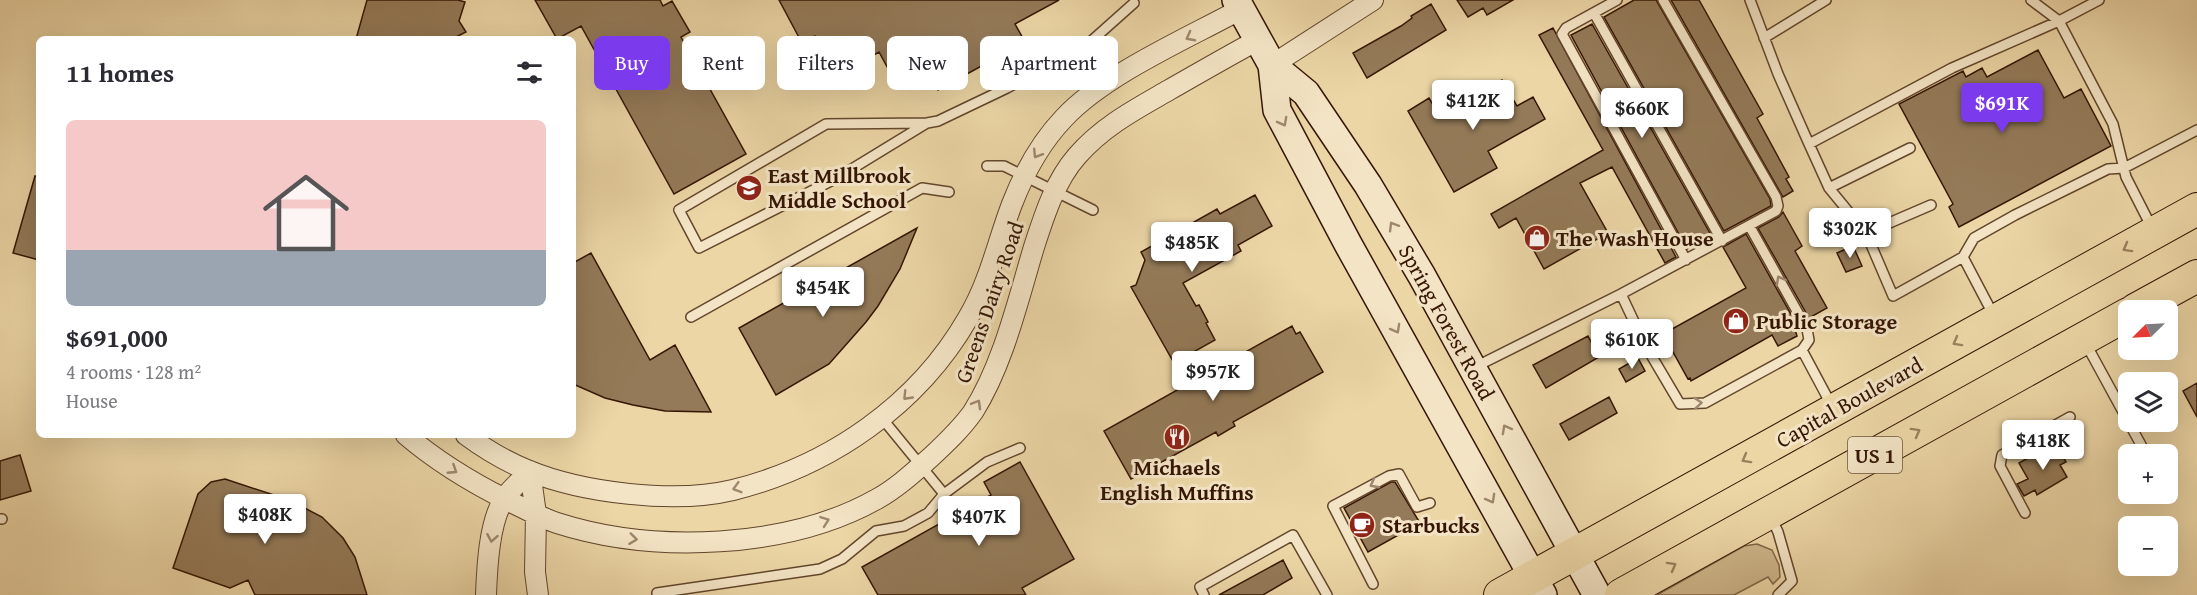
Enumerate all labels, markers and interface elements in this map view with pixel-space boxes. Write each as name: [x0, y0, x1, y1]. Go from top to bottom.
one-way arrow: [1186, 30, 1196, 41]
chip: Buy: [594, 36, 670, 90]
chip: Rent: [682, 36, 765, 90]
chip: Filters: [777, 36, 875, 90]
chip: New: [887, 36, 968, 90]
chip: Apartment: [980, 36, 1118, 90]
text: 11 homes: [66, 53, 174, 92]
icon: filters: [513, 56, 546, 89]
pin: $412K: [1431, 80, 1515, 131]
pin: $691K: [1960, 83, 2044, 134]
text: $412K: [1446, 85, 1500, 114]
pin: $660K: [1600, 88, 1684, 139]
text: $691K: [1975, 88, 2029, 117]
text: $660K: [1615, 93, 1669, 122]
one-way arrow: [1276, 115, 1288, 126]
one-way arrow: [1034, 147, 1045, 158]
icon: home: [252, 159, 360, 267]
place label: East Millbrook Middle School: [768, 159, 911, 216]
school or university icon: East Millbrook Middle School: [734, 173, 764, 203]
pin: $302K: [1808, 208, 1892, 259]
text: $302K: [1823, 213, 1877, 242]
street label: Greens Dairy Road: [946, 217, 1032, 387]
pin: $485K: [1150, 222, 1234, 273]
one-way arrow: [1388, 222, 1400, 232]
place label: The Wash House: [1556, 222, 1714, 254]
shop icon: The Wash House: [1522, 223, 1552, 253]
text: $485K: [1165, 227, 1219, 256]
street label: Spring Forest Road: [1391, 238, 1503, 406]
one-way arrow: [2123, 241, 2134, 252]
pin: $454K: [781, 267, 865, 318]
text: $454K: [796, 272, 850, 301]
one-way arrow: [1775, 276, 1787, 286]
north arrow: [2118, 300, 2178, 360]
map controls: [2118, 300, 2178, 576]
place label: Public Storage: [1756, 305, 1897, 337]
shop icon: Public Storage: [1721, 306, 1751, 336]
text: $691,000: [66, 318, 168, 357]
pin: $610K: [1590, 319, 1674, 370]
one-way arrow: [1388, 323, 1400, 333]
text: $610K: [1605, 324, 1659, 353]
one-way arrow: [1953, 335, 1963, 346]
street label: Capital Boulevard: [1770, 348, 1928, 456]
pin: $957K: [1171, 351, 1255, 402]
text: $957K: [1186, 356, 1240, 385]
text: 4 rooms · 128 m²: [66, 357, 201, 386]
button: layers: [2118, 372, 2178, 432]
text: House: [66, 386, 118, 415]
one-way arrow: [903, 389, 914, 400]
one-way arrow: [1693, 397, 1703, 410]
one-way arrow: [970, 400, 981, 410]
pin: $418K: [2001, 420, 2085, 471]
restaurant icon: Michaels English Muffins: [1162, 422, 1192, 452]
one-way arrow: [1502, 425, 1513, 435]
text: $418K: [2016, 425, 2070, 454]
one-way arrow: [1910, 427, 1921, 439]
road number: US 1: [1848, 437, 1902, 473]
button: +: [2118, 444, 2178, 504]
place label: Michaels English Muffins: [1100, 451, 1254, 508]
one-way arrow: [1742, 452, 1752, 463]
one-way arrow: [446, 463, 457, 474]
one-way arrow: [1370, 477, 1380, 488]
one-way arrow: [732, 481, 743, 493]
one-way arrow: [1484, 493, 1495, 503]
pin: $408K: [223, 494, 307, 545]
pin: $407K: [937, 496, 1021, 547]
text: $408K: [238, 499, 292, 528]
text: $407K: [952, 501, 1006, 530]
place label: Starbucks: [1382, 509, 1480, 541]
cafe icon: Starbucks: [1347, 510, 1377, 540]
one-way arrow: [819, 515, 830, 528]
button: −: [2118, 516, 2178, 576]
one-way arrow: [486, 533, 499, 543]
one-way arrow: [628, 533, 638, 545]
one-way arrow: [1666, 562, 1676, 573]

